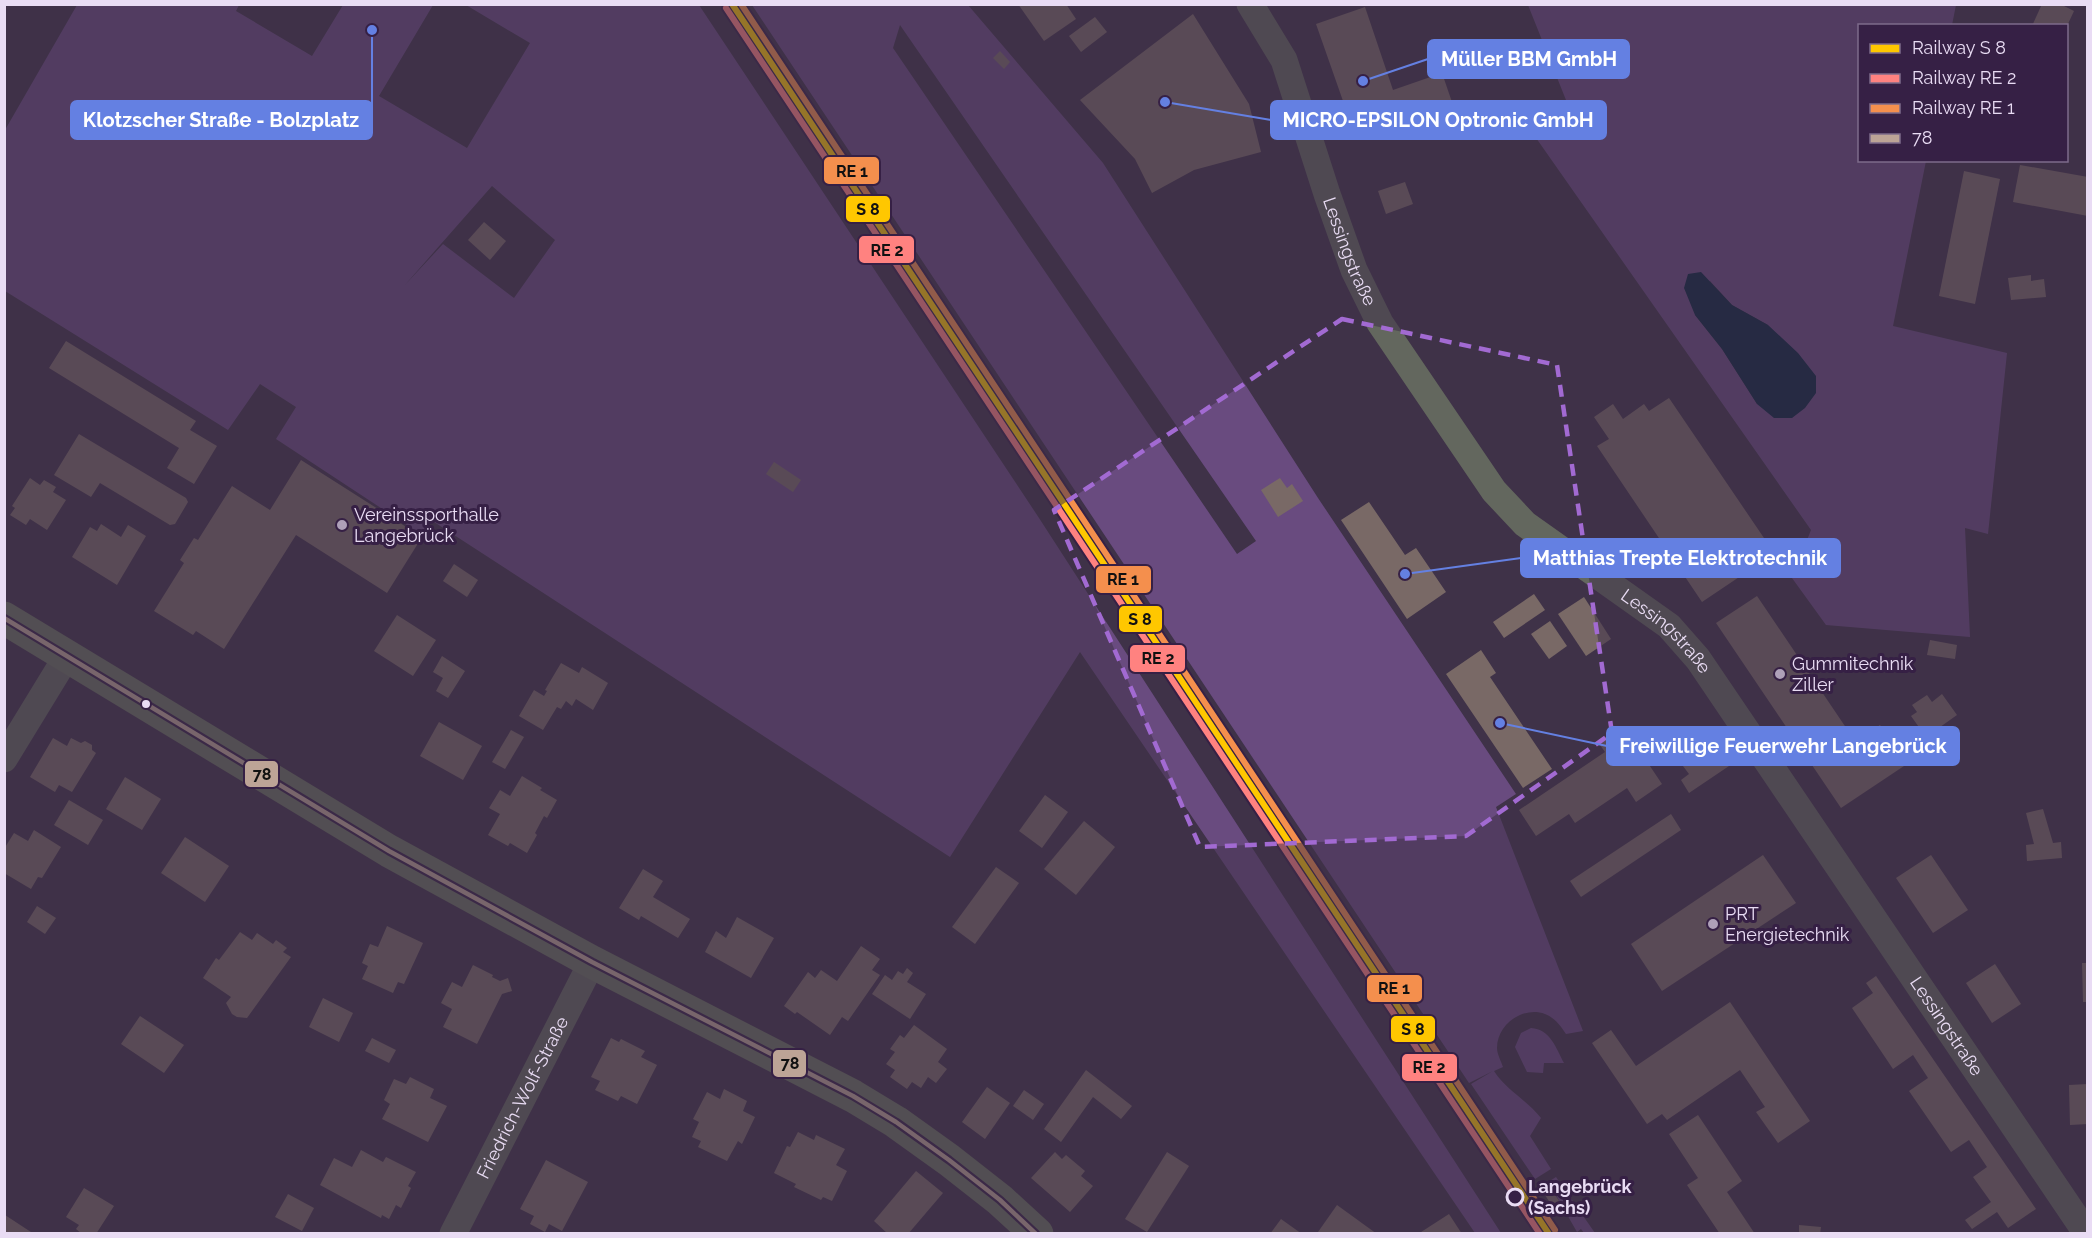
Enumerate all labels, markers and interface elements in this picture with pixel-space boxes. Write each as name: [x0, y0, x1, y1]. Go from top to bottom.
legend: [1858, 24, 2068, 162]
text: Railway S 8: [1912, 37, 2006, 58]
callout: Müller BBM GmbH: [1428, 40, 1629, 78]
text: Müller BBM GmbH: [1441, 47, 1617, 71]
text: Railway RE 2: [1912, 67, 2016, 88]
text: Railway RE 1: [1912, 97, 2015, 118]
callout: Klotzscher Straße - Bolzplatz: [71, 101, 372, 139]
callout: MICRO-EPSILON Optronic GmbH: [1271, 101, 1606, 139]
text: Klotzscher Straße - Bolzplatz: [83, 108, 359, 132]
text: MICRO-EPSILON Optronic GmbH: [1282, 108, 1594, 132]
text: 78: [1912, 127, 1932, 148]
line badge: RE 1: [823, 156, 880, 185]
text: RE 1: [836, 162, 868, 181]
street label: Lessingstraße: [1319, 194, 1381, 310]
line badge: S 8: [845, 195, 891, 223]
text: S 8: [856, 200, 880, 219]
line badge: RE 2: [858, 235, 915, 264]
text: RE 2: [870, 241, 904, 260]
place label: Vereinssporthalle Langebrück: [354, 504, 499, 546]
marker: Vereinssporthalle Langebrück: [335, 518, 349, 532]
callout: Matthias Trepte Elektrotechnik: [1521, 539, 1840, 577]
text: Matthias Trepte Elektrotechnik: [1533, 546, 1828, 570]
line badge: RE 1: [1095, 565, 1152, 594]
text: RE 1: [1107, 570, 1139, 589]
street label: Lessingstraße: [1617, 584, 1716, 677]
line badge: S 8: [1118, 605, 1163, 633]
text: S 8: [1128, 610, 1152, 629]
line badge: RE 2: [1129, 644, 1186, 673]
text: RE 2: [1141, 649, 1175, 668]
place label: Gummitechnik Ziller: [1792, 653, 1914, 695]
marker: Gummitechnik Ziller: [1773, 667, 1787, 681]
unlabelled marker: [140, 698, 152, 710]
callout: Freiwillige Feuerwehr Langebrück: [1607, 727, 1959, 765]
text: Freiwillige Feuerwehr Langebrück: [1619, 734, 1948, 758]
line badge: 78: [244, 760, 279, 788]
text: 78: [253, 765, 271, 784]
place label: PRT Energietechnik: [1725, 903, 1850, 945]
marker: PRT Energietechnik: [1706, 917, 1720, 931]
street label: Lessingstraße: [1906, 972, 1988, 1080]
line badge: RE 1: [1366, 974, 1423, 1003]
text: RE 1: [1378, 979, 1410, 998]
street label: Friedrich-Wolf-Straße: [472, 1013, 573, 1182]
line badge: S 8: [1390, 1015, 1436, 1043]
text: S 8: [1401, 1020, 1425, 1039]
line badge: 78: [772, 1049, 807, 1078]
line badge: RE 2: [1401, 1053, 1458, 1082]
text: 78: [781, 1054, 799, 1073]
text: RE 2: [1412, 1058, 1446, 1077]
place label: Langebrück (Sachs): [1528, 1176, 1633, 1218]
marker: Langebrück (Sachs): [1506, 1188, 1524, 1206]

